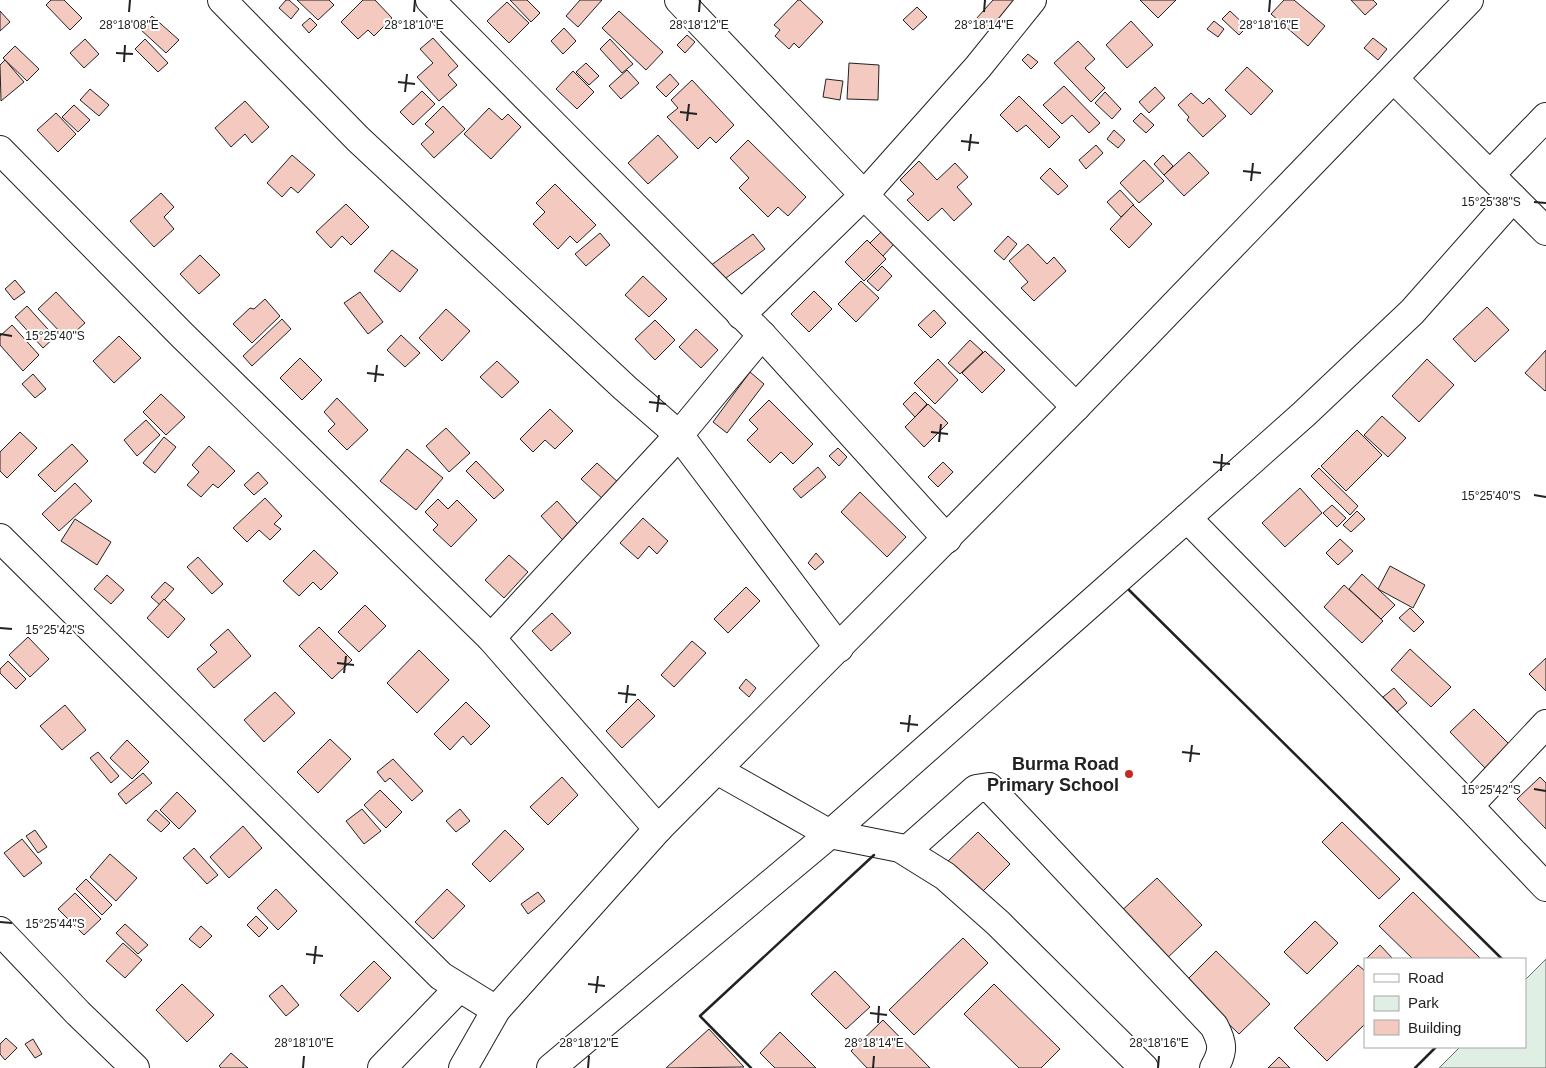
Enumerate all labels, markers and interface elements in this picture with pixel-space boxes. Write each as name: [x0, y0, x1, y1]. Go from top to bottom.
text: 28°18'08"E: [99, 18, 159, 32]
text: 28°18'10"E: [384, 18, 444, 32]
text: 28°18'12"E: [669, 18, 729, 32]
text: 28°18'14"E: [954, 18, 1014, 32]
text: 28°18'16"E: [1239, 18, 1299, 32]
text: 15°25'38"S: [1461, 195, 1521, 209]
text: 15°25'40"S: [25, 329, 85, 343]
text: 15°25'40"S: [1461, 489, 1521, 503]
text: 15°25'42"S: [25, 623, 85, 637]
place label: Burma Road Primary School: [987, 754, 1119, 795]
marker: Burma Road Primary School: [1123, 768, 1135, 780]
text: 15°25'42"S: [1461, 783, 1521, 797]
text: 15°25'44"S: [25, 917, 85, 931]
legend: [1364, 958, 1526, 1048]
text: Road: [1408, 969, 1444, 986]
text: Park: [1408, 994, 1439, 1011]
text: Building: [1408, 1019, 1461, 1036]
text: 28°18'10"E: [274, 1036, 334, 1050]
text: 28°18'12"E: [559, 1036, 619, 1050]
text: 28°18'14"E: [844, 1036, 904, 1050]
text: 28°18'16"E: [1129, 1036, 1189, 1050]

